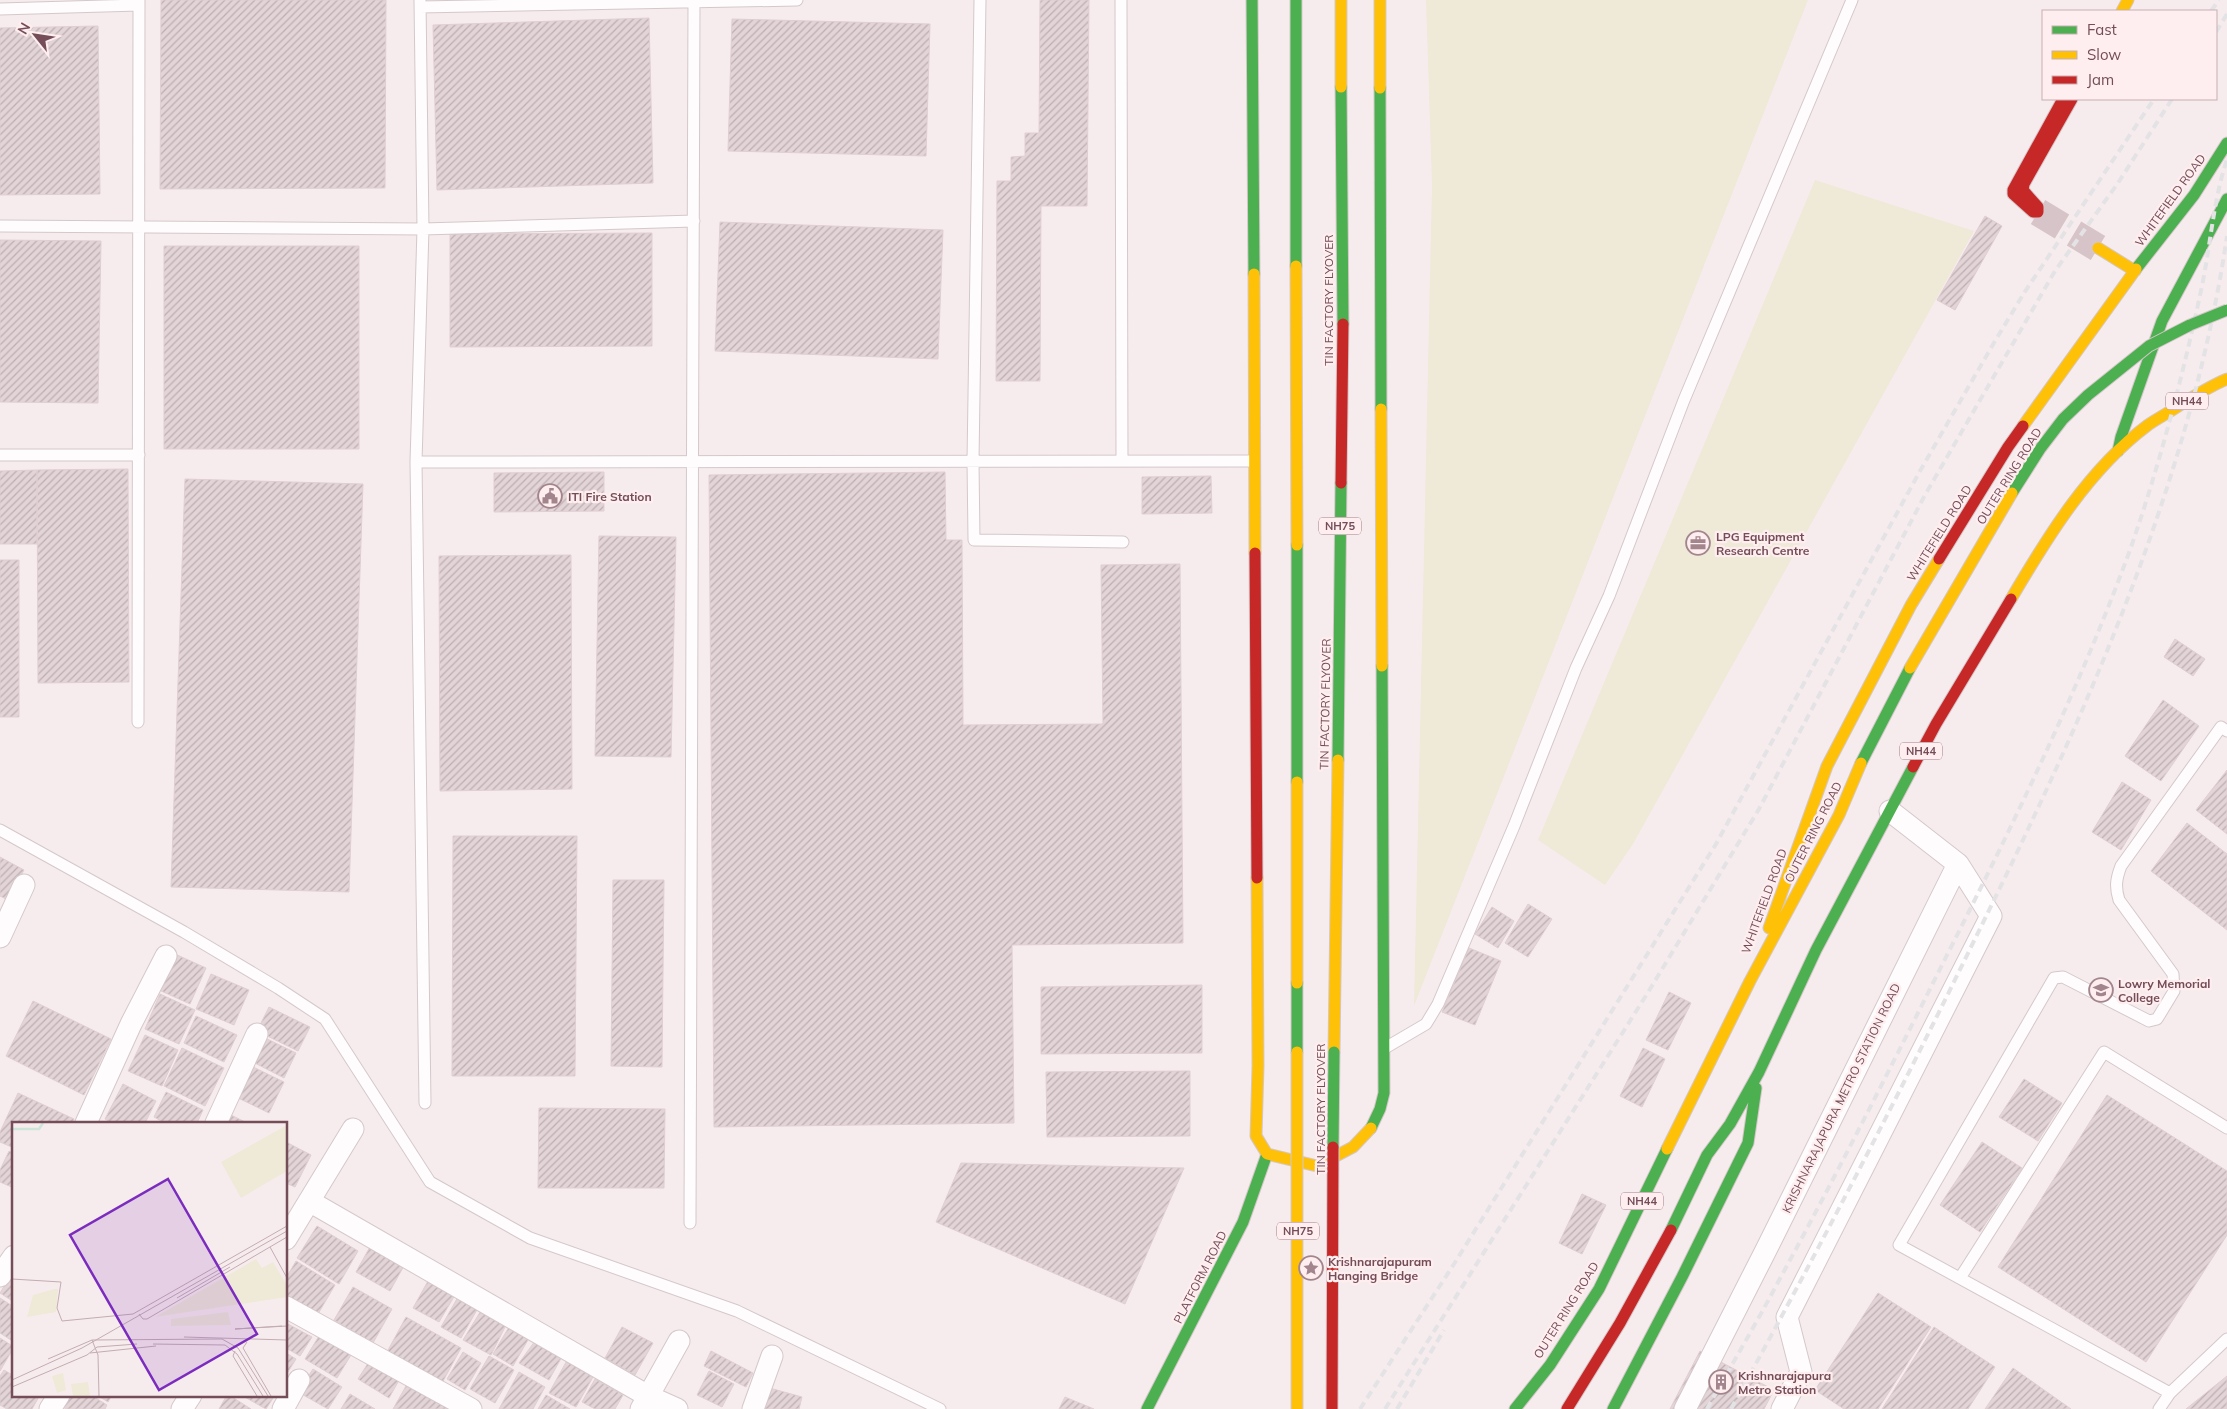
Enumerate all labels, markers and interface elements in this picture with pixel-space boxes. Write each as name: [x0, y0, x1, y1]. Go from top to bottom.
north arrow: [10, 10, 60, 60]
legend: [2042, 10, 2217, 100]
text: N: [13, 19, 34, 38]
text: Fast: [2087, 20, 2117, 39]
text: Slow: [2087, 45, 2121, 64]
text: Jam: [2087, 70, 2114, 89]
street label: WHITEFIELD ROAD: [2131, 151, 2209, 249]
street label: TIN FACTORY FLYOVER: [1321, 234, 1336, 366]
road number: NH44: [2166, 392, 2208, 410]
street label: OUTER RING ROAD: [1973, 425, 2045, 527]
street label: WHITEFIELD ROAD: [1903, 482, 1975, 584]
public building icon: ITI Fire Station: [537, 483, 563, 509]
place label: ITI Fire Station: [568, 489, 652, 504]
road number: NH75: [1319, 518, 1361, 534]
place label: LPG Equipment Research Centre: [1716, 529, 1810, 558]
office icon: LPG Equipment Research Centre: [1685, 530, 1711, 556]
street label: TIN FACTORY FLYOVER: [1316, 638, 1334, 770]
road number: NH44: [1900, 742, 1942, 759]
street label: OUTER RING ROAD: [1781, 779, 1845, 885]
street label: WHITEFIELD ROAD: [1738, 846, 1790, 956]
place label: Lowry Memorial College: [2118, 976, 2210, 1005]
school or university icon: Lowry Memorial College: [2088, 977, 2114, 1003]
street label: KRISHNARAJAPURA METRO STATION ROAD: [1779, 981, 1903, 1215]
street label: TIN FACTORY FLYOVER: [1313, 1043, 1328, 1175]
inset map: [12, 1122, 288, 1396]
road number: NH44: [1621, 1192, 1663, 1210]
road number: NH75: [1277, 1222, 1319, 1240]
street label: PLATFORM ROAD: [1170, 1228, 1230, 1326]
place label: Krishnarajapuram Hanging Bridge: [1328, 1254, 1432, 1283]
place icon: Krishnarajapuram Hanging Bridge: [1298, 1255, 1324, 1281]
street label: OUTER RING ROAD: [1530, 1259, 1602, 1361]
place label: Krishnarajapura Metro Station: [1738, 1368, 1831, 1397]
building icon: Krishnarajapura Metro Station: [1708, 1369, 1734, 1395]

